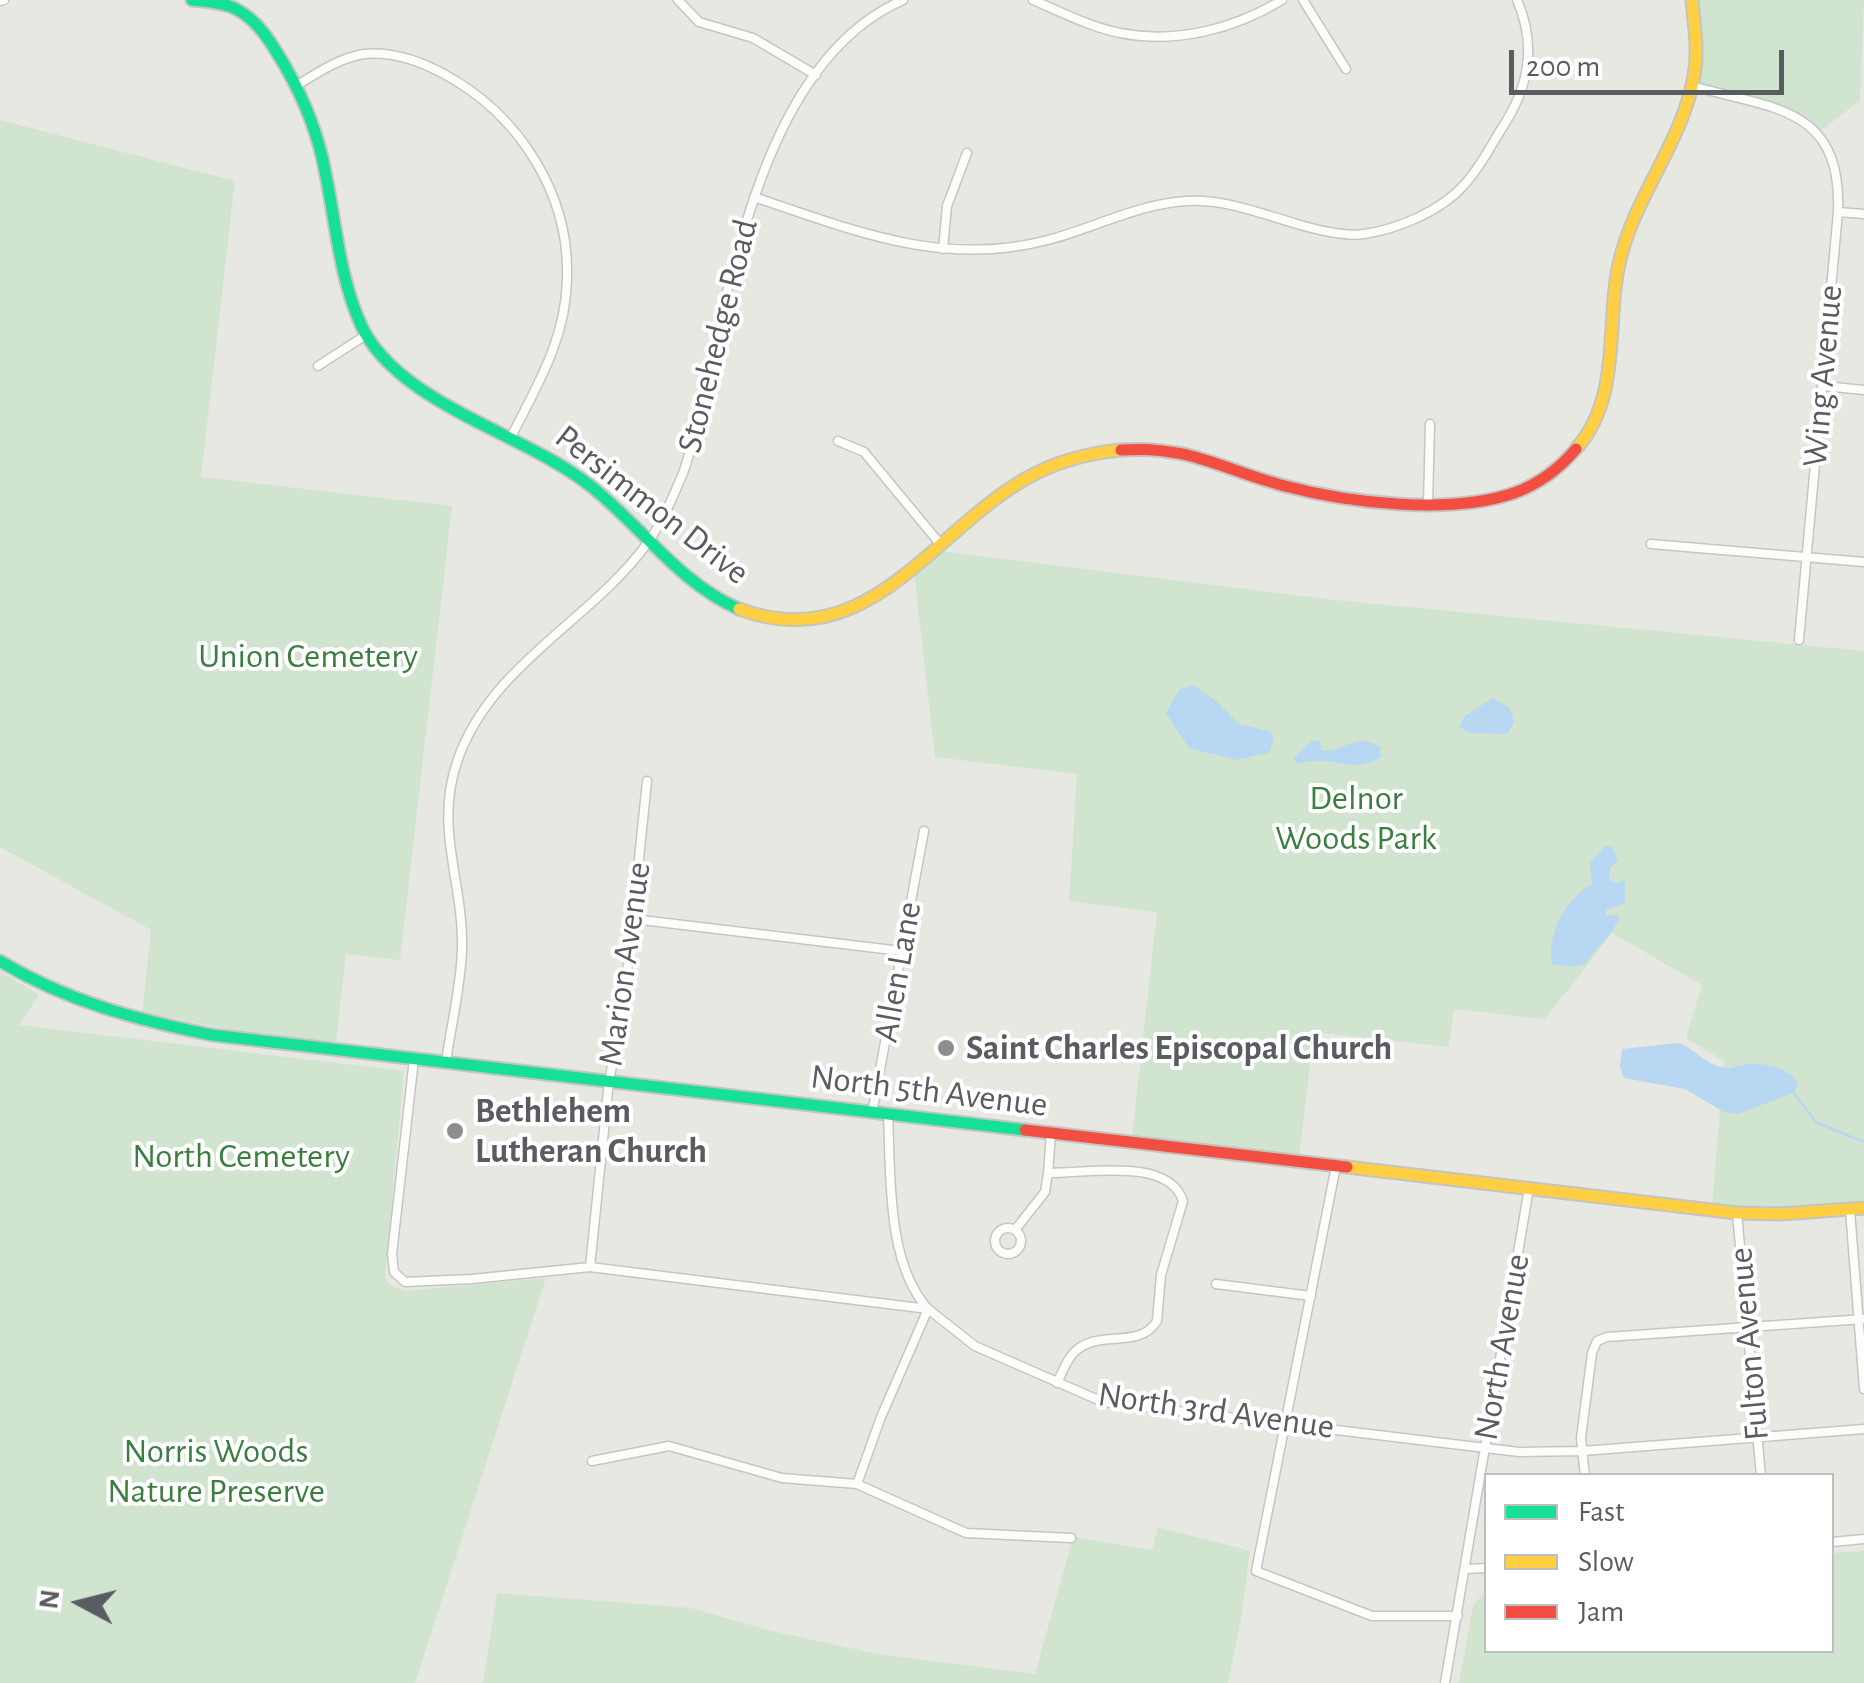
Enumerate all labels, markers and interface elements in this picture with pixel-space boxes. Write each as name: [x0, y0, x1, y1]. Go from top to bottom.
scale bar: [1514, 30, 1789, 92]
text: 200 m: [1526, 52, 1600, 82]
street label: Stonehedge Road: [669, 215, 767, 457]
street label: Wing Avenue: [1794, 283, 1852, 469]
street label: Persimmon Drive: [547, 416, 757, 594]
park label: Union Cemetery: [198, 635, 418, 677]
park label: Delnor Woods Park: [1275, 777, 1437, 859]
street label: Marion Avenue: [590, 859, 660, 1069]
street label: Allen Lane: [865, 898, 931, 1046]
place label: Saint Charles Episcopal Church: [966, 1027, 1392, 1069]
marker: Saint Charles Episcopal Church: [935, 1037, 957, 1059]
street label: North 5th Avenue: [808, 1056, 1050, 1126]
place label: Bethlehem Lutheran Church: [475, 1090, 707, 1172]
marker: Bethlehem Lutheran Church: [444, 1120, 466, 1142]
park label: North Cemetery: [132, 1135, 350, 1177]
street label: Fulton Avenue: [1720, 1246, 1778, 1442]
street label: North Avenue: [1465, 1251, 1539, 1443]
street label: North 3rd Avenue: [1095, 1374, 1337, 1448]
park label: Norris Woods Nature Preserve: [107, 1430, 325, 1512]
legend: [1484, 1473, 1834, 1653]
text: Fast: [1578, 1497, 1625, 1527]
text: Slow: [1578, 1547, 1634, 1577]
north arrow: [30, 1553, 130, 1653]
text: N: [35, 1588, 65, 1611]
text: Jam: [1578, 1597, 1624, 1627]

